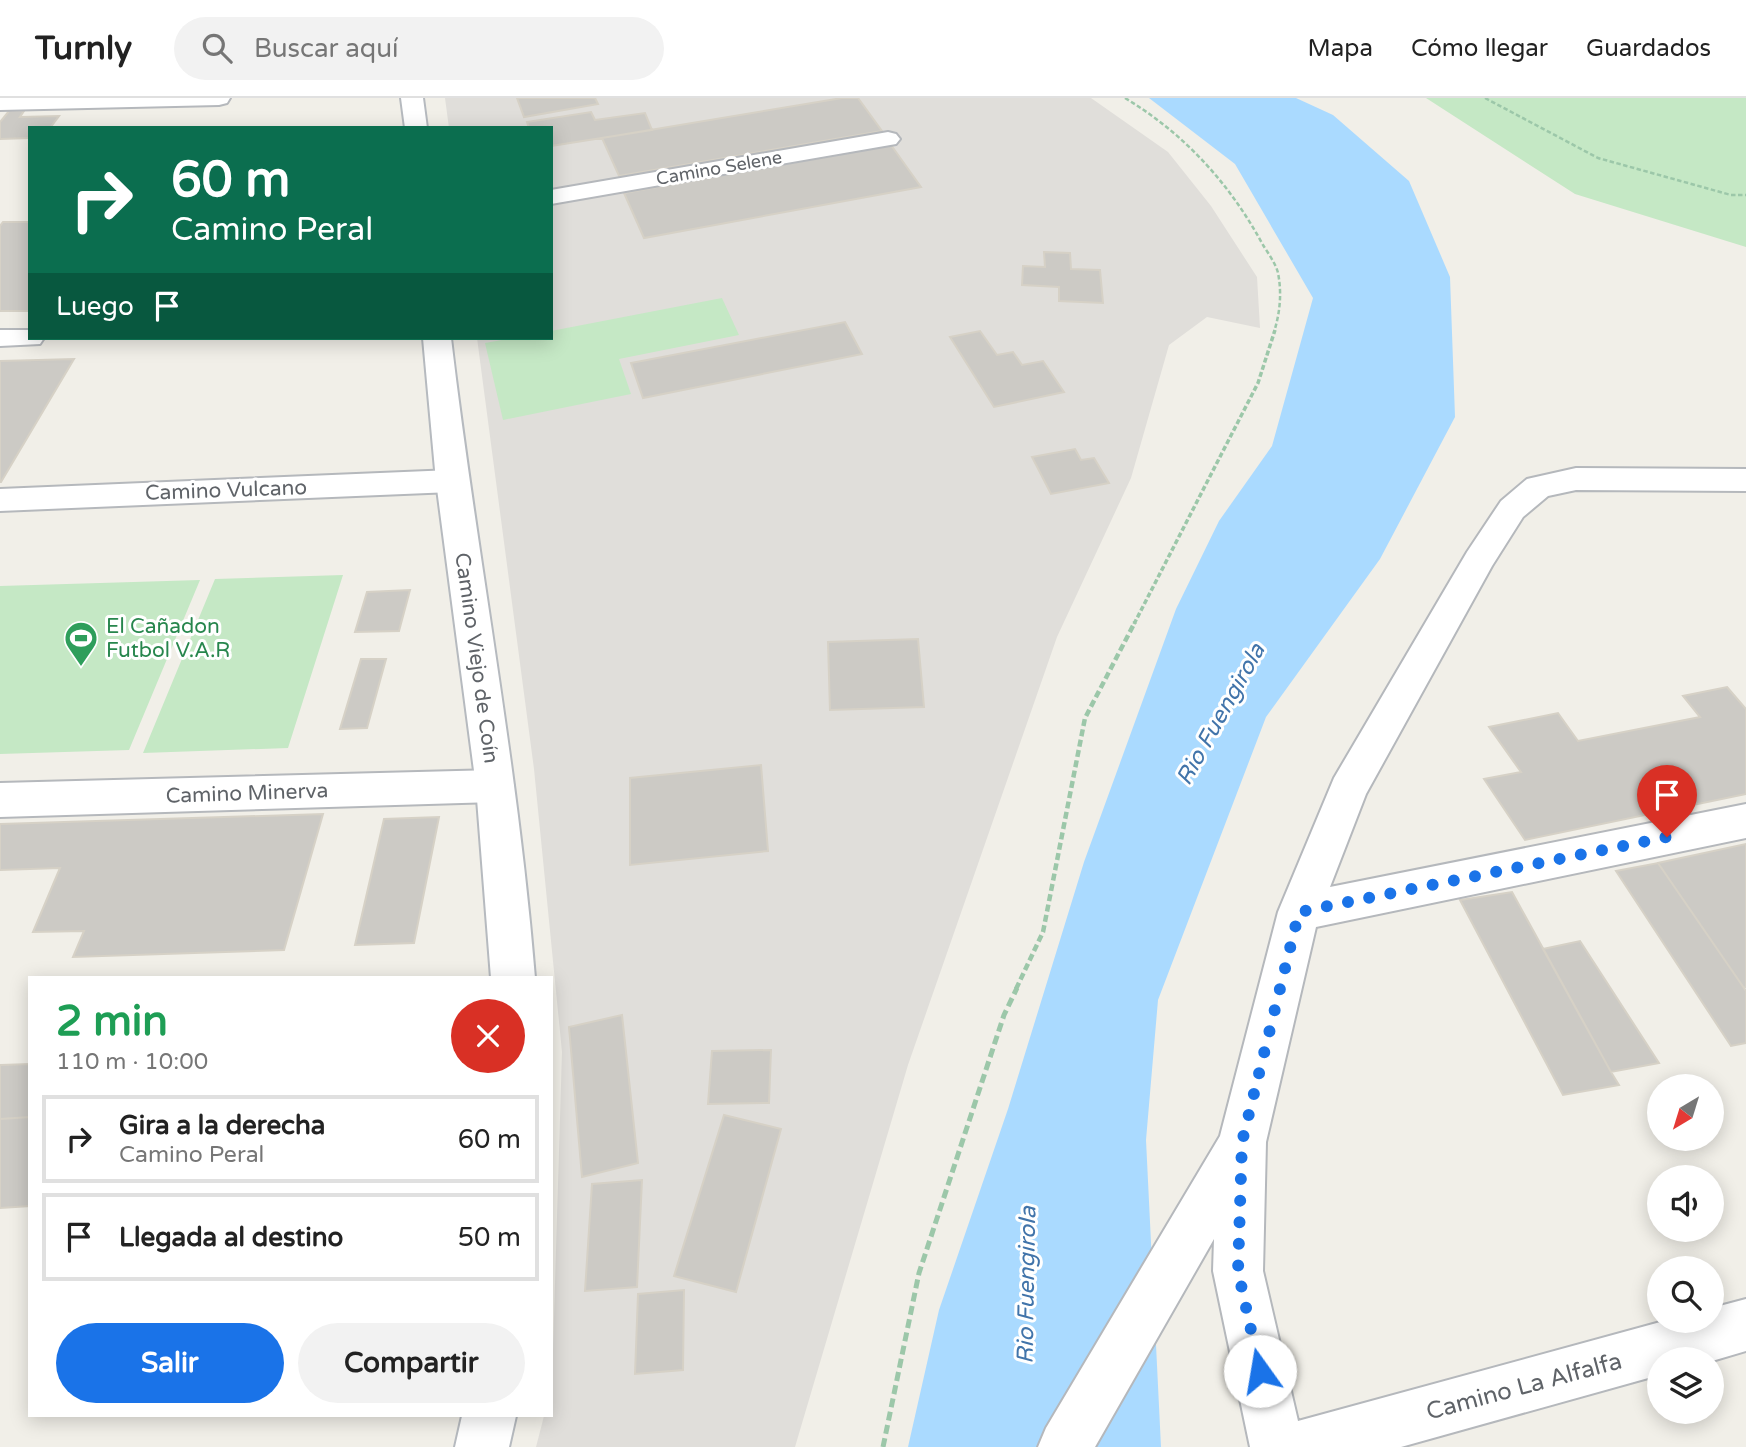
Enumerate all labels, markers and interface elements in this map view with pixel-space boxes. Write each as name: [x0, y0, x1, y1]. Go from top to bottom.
search box: [174, 17, 664, 80]
text: Turnly: [35, 29, 132, 68]
icon: search: [198, 29, 236, 67]
text: Buscar aquí: [254, 33, 399, 64]
text: Mapa: [1308, 34, 1373, 63]
text: Cómo llegar: [1411, 34, 1548, 63]
text: Guardados: [1586, 34, 1711, 63]
street label: Camino Selene: [654, 146, 784, 190]
text: 60 m: [171, 151, 290, 210]
icon: right: [56, 154, 147, 245]
text: Camino Peral: [171, 211, 373, 249]
icon: arrive: [148, 287, 186, 325]
text: Luego: [56, 291, 134, 322]
street label: Camino Vulcano: [145, 475, 308, 506]
street label: Camino Viejo de Coín: [449, 551, 504, 765]
place label: El Cañadon Futbol V.A.R: [106, 614, 230, 663]
sports icon: El Cañadon Futbol V.A.R: [62, 619, 100, 668]
water label: Rio Fuengirola: [1170, 638, 1272, 790]
pin: [1637, 765, 1697, 837]
icon: arrive: [1648, 776, 1686, 814]
street label: Camino Minerva: [165, 778, 329, 809]
text: 2 min: [56, 996, 168, 1047]
button: close: [451, 999, 525, 1073]
text: 110 m · 10:00: [56, 1048, 208, 1076]
north arrow: [1647, 1074, 1724, 1152]
map controls: [1647, 1074, 1724, 1424]
text: Gira a la derecha: [119, 1110, 325, 1141]
icon: right: [60, 1120, 98, 1158]
text: 60 m: [458, 1124, 521, 1155]
text: Camino Peral: [119, 1141, 264, 1169]
button: sound: [1647, 1165, 1724, 1242]
water label: Rio Fuengirola: [1012, 1205, 1042, 1364]
icon: arrive: [60, 1218, 98, 1256]
text: Llegada al destino: [119, 1222, 343, 1253]
text: 50 m: [458, 1222, 521, 1253]
button: search: [1647, 1256, 1724, 1333]
button: Salir: [56, 1323, 284, 1403]
button: Compartir: [298, 1323, 525, 1403]
position arrow: [1223, 1334, 1297, 1408]
street label: Camino La Alfalfa: [1423, 1346, 1625, 1427]
button: layers: [1647, 1347, 1724, 1424]

